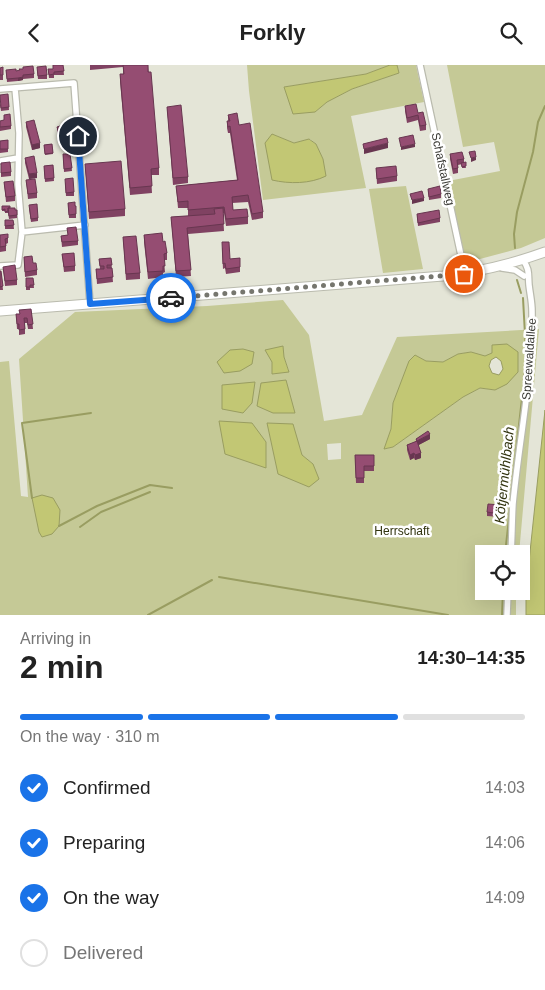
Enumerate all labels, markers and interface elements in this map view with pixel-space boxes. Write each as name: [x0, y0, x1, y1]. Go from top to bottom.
icon: back: [20, 19, 48, 47]
icon: search: [497, 19, 525, 47]
text: Forkly: [239, 20, 306, 45]
pin: [57, 115, 99, 157]
icon: home: [64, 122, 92, 150]
street label: Schafstallweg: [428, 131, 458, 207]
pin: [443, 253, 485, 295]
icon: bag: [450, 260, 478, 288]
courier: [146, 273, 196, 323]
icon: car: [157, 284, 185, 312]
street label: Spreewaldallee: [519, 317, 539, 400]
water label: Kötjermühlbach: [491, 426, 517, 524]
park label: Herrschaft: [374, 524, 430, 538]
map controls: [475, 545, 530, 600]
button: locate: [475, 545, 530, 600]
text: Arriving in: [20, 630, 91, 647]
text: 14:30–14:35: [417, 647, 525, 668]
text: 2 min: [20, 649, 104, 685]
text: On the way · 310 m: [20, 728, 160, 745]
icon: check: [20, 774, 48, 802]
text: Confirmed: [63, 777, 151, 798]
text: 14:03: [485, 779, 525, 796]
icon: check: [20, 829, 48, 857]
text: Preparing: [63, 832, 145, 853]
text: 14:06: [485, 834, 525, 851]
icon: check: [20, 884, 48, 912]
text: On the way: [63, 887, 159, 908]
text: 14:09: [485, 889, 525, 906]
text: Delivered: [63, 942, 143, 963]

